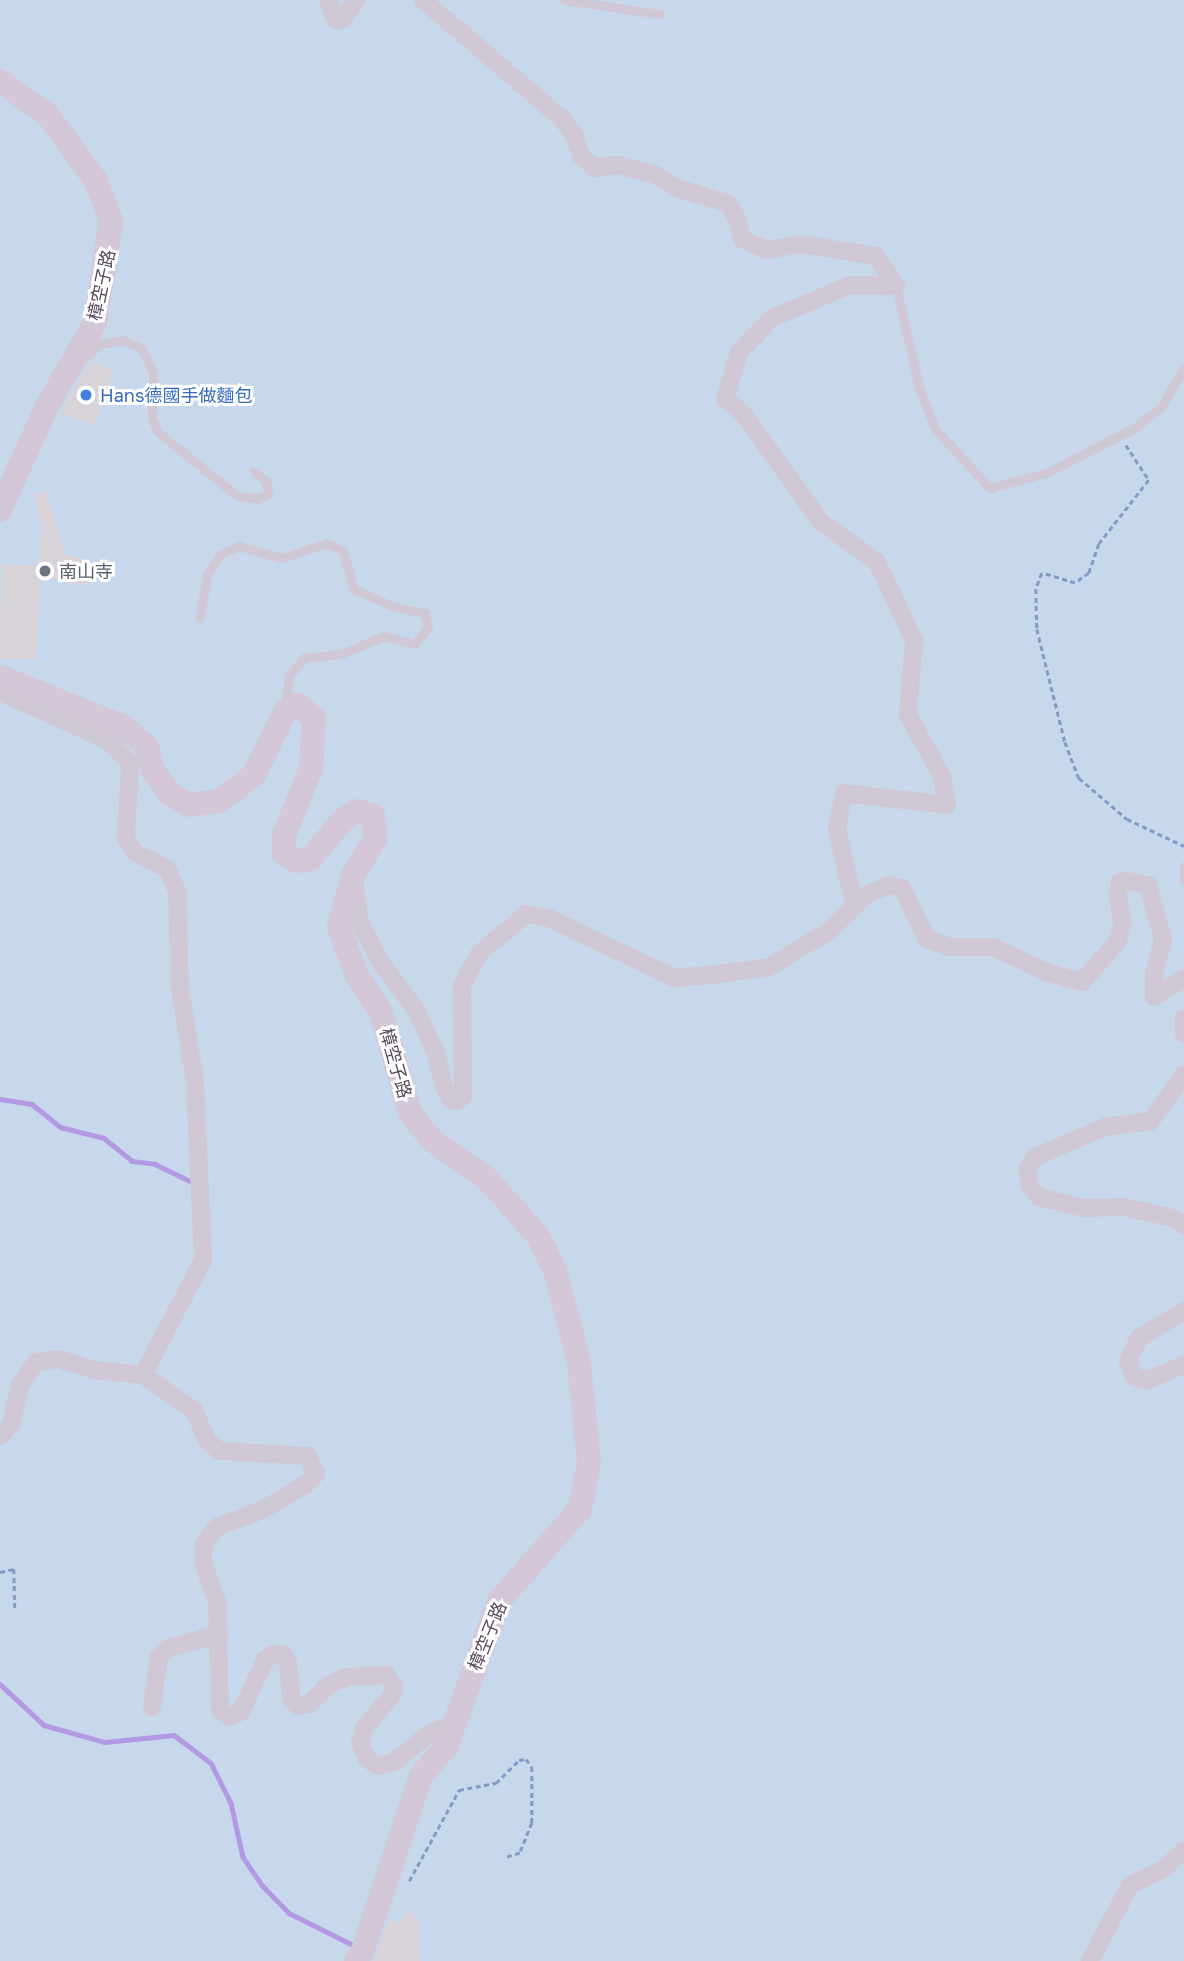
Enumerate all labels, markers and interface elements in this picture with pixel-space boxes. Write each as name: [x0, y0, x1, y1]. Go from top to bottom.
street label: 樟空子路: [83, 248, 119, 322]
place label: Hans德國手做麵包: [100, 384, 252, 406]
marker: Hans德國手做麵包: [78, 387, 94, 403]
place label: 南山寺: [59, 560, 113, 582]
marker: 南山寺: [37, 563, 53, 579]
street label: 樟空子路: [376, 1025, 416, 1101]
street label: 樟空子路: [464, 1599, 510, 1673]

